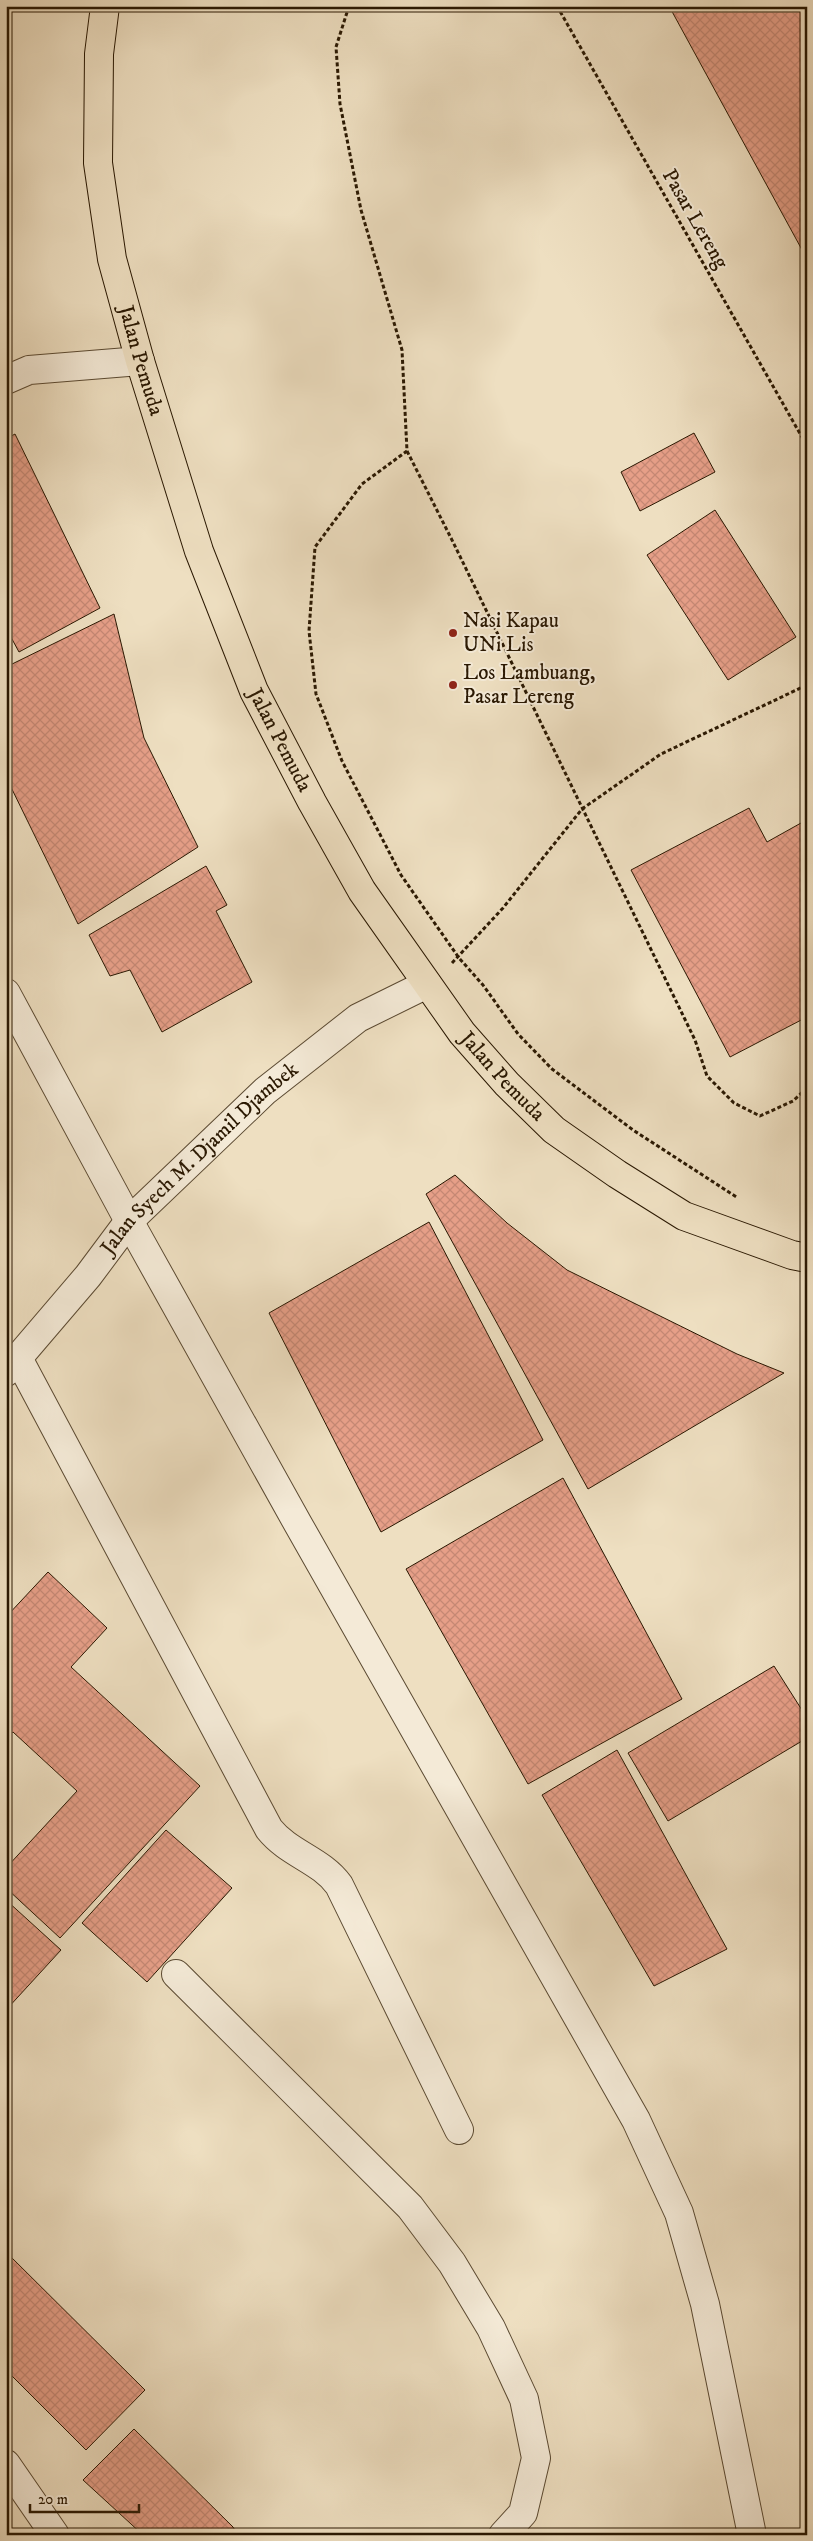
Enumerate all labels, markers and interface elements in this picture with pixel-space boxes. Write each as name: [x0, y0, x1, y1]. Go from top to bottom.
street label: Pasar Lereng: [656, 164, 734, 274]
street label: Jalan Pemuda: [112, 301, 169, 419]
place label: Nasi Kapau UNi Lis: [463, 608, 559, 658]
marker: Nasi Kapau UNi Lis: [447, 627, 459, 639]
place label: Los Lambuang, Pasar Lereng: [463, 660, 595, 710]
marker: Los Lambuang, Pasar Lereng: [447, 679, 459, 691]
street label: Jalan Pemuda: [241, 682, 318, 797]
street label: Jalan Pemuda: [453, 1025, 551, 1127]
street label: Jalan Syech M. Djamil Djambek: [94, 1056, 304, 1262]
scale bar: [30, 2481, 139, 2513]
text: 20 m: [38, 2490, 68, 2509]

